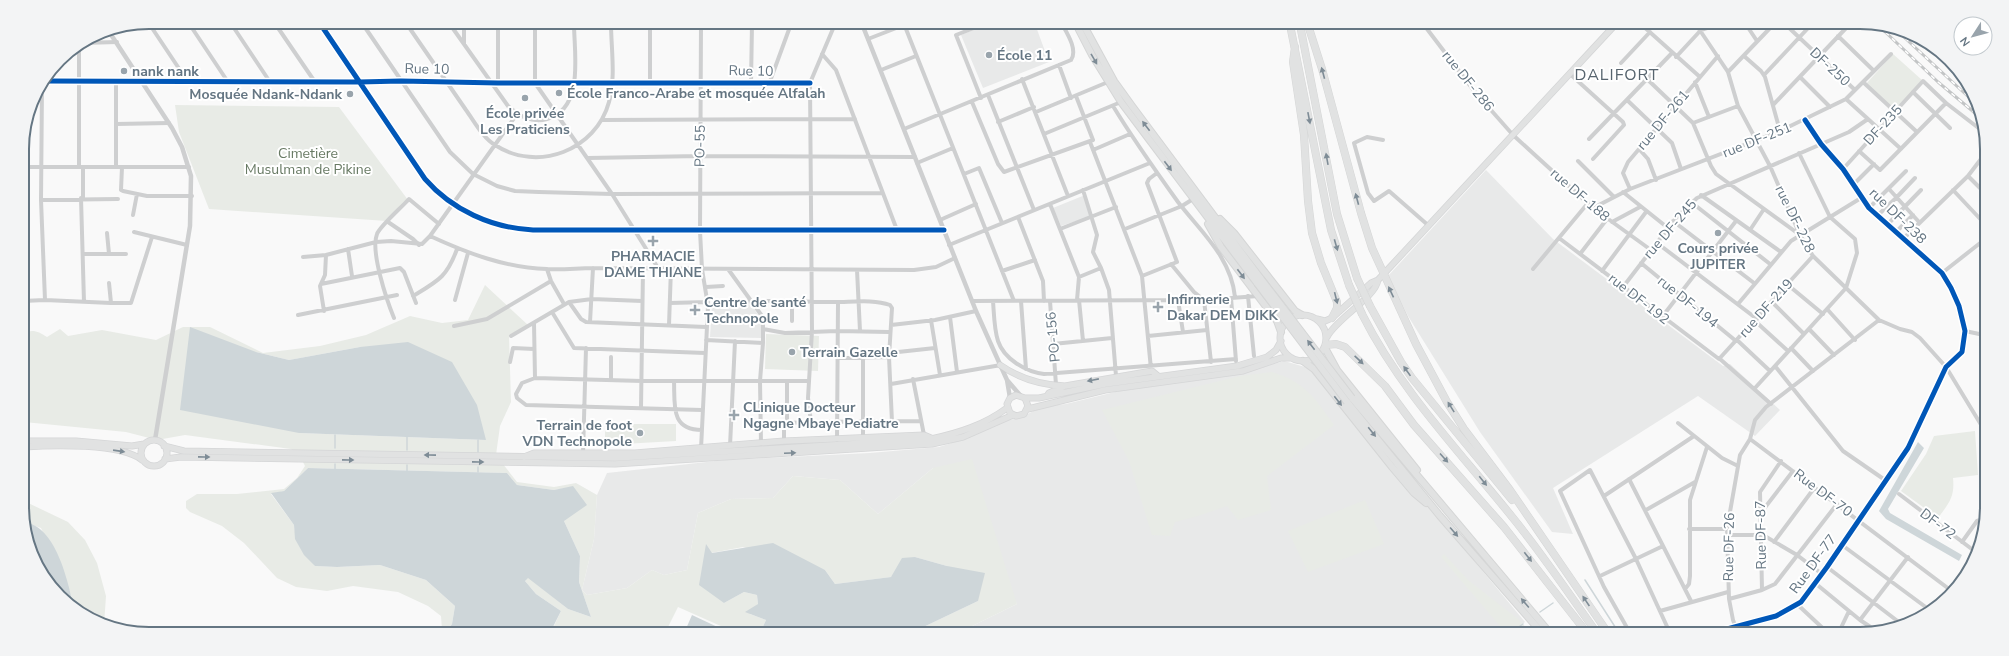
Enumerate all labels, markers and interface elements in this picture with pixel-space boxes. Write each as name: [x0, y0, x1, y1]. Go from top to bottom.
north arrow: [1953, 16, 1993, 56]
text: N: [1957, 34, 1974, 49]
street label: DF-250: [1806, 43, 1854, 91]
place label: École 11: [997, 46, 1052, 65]
street label: rue DF-286: [1438, 47, 1498, 115]
marker: École 11: [984, 50, 994, 60]
one-way arrow: [1091, 53, 1098, 65]
street label: Rue 10: [404, 59, 450, 79]
street label: Rue 10: [728, 61, 774, 81]
place label: nank nank: [132, 62, 199, 81]
district label: DALIFORT: [1575, 64, 1659, 86]
marker: nank nank: [119, 66, 129, 76]
one-way arrow: [1320, 67, 1326, 79]
place label: École Franco-Arabe et mosquée Alfalah: [567, 84, 826, 103]
place label: Mosquée Ndank-Ndank: [189, 85, 342, 104]
street label: rue DF-261: [1632, 86, 1694, 154]
marker: École Franco-Arabe et mosquée Alfalah: [554, 88, 564, 98]
marker: Mosquée Ndank-Ndank: [345, 89, 355, 99]
marker: École privée Les Praticiens: [520, 93, 530, 103]
street label: DF-235: [1859, 101, 1907, 149]
place label: École privée Les Praticiens: [480, 104, 570, 139]
one-way arrow: [1306, 112, 1312, 124]
street label: rue DF-251: [1720, 118, 1794, 162]
one-way arrow: [1142, 120, 1150, 131]
street label: PO-55: [690, 125, 710, 167]
park label: Cimetière Musulman de Pikine: [245, 144, 371, 179]
one-way arrow: [1323, 153, 1329, 166]
one-way arrow: [1164, 160, 1172, 171]
street label: rue DF-188: [1546, 164, 1614, 226]
street label: rue DF-228: [1770, 182, 1820, 256]
street label: rue DF-238: [1865, 184, 1931, 248]
one-way arrow: [1353, 192, 1359, 205]
street label: rue DF-245: [1639, 195, 1701, 263]
marker: Cours privée JUPITER: [1713, 228, 1723, 238]
marker: PHARMACIE DAME THIANE: [648, 236, 658, 246]
one-way arrow: [1333, 239, 1339, 251]
place label: Cours privée JUPITER: [1677, 239, 1759, 274]
place label: PHARMACIE DAME THIANE: [604, 247, 702, 282]
one-way arrow: [1237, 268, 1245, 279]
street label: rue DF-192: [1604, 269, 1674, 329]
street label: rue DF-194: [1654, 272, 1722, 332]
street label: rue DF-219: [1735, 275, 1797, 341]
one-way arrow: [1388, 286, 1394, 298]
place label: Infirmerie Dakar DEM DIKK: [1167, 290, 1279, 325]
one-way arrow: [1333, 292, 1339, 304]
place label: Centre de santé Technopole: [704, 293, 807, 328]
marker: Infirmerie Dakar DEM DIKK: [1152, 301, 1164, 313]
marker: Centre de santé Technopole: [689, 304, 701, 316]
street label: PO-156: [1041, 311, 1065, 363]
one-way arrow: [1307, 339, 1315, 350]
place label: Terrain Gazelle: [800, 343, 898, 362]
marker: Terrain Gazelle: [787, 347, 797, 357]
one-way arrow: [1354, 355, 1364, 364]
one-way arrow: [1403, 365, 1411, 376]
one-way arrow: [1087, 378, 1099, 384]
one-way arrow: [1334, 395, 1342, 406]
place label: CLinique Docteur Ngagne Mbaye Pediatre: [743, 398, 899, 433]
one-way arrow: [1447, 402, 1455, 413]
marker: CLinique Docteur Ngagne Mbaye Pediatre: [728, 409, 740, 421]
place label: Terrain de foot VDN Technopole: [521, 416, 633, 451]
one-way arrow: [1367, 426, 1376, 437]
marker: Terrain de foot VDN Technopole: [635, 428, 645, 438]
one-way arrow: [113, 448, 125, 454]
one-way arrow: [784, 449, 796, 456]
one-way arrow: [424, 452, 436, 459]
one-way arrow: [1439, 453, 1448, 463]
one-way arrow: [198, 454, 211, 460]
one-way arrow: [342, 457, 355, 463]
one-way arrow: [472, 459, 485, 465]
street label: Rue DF-70: [1790, 465, 1856, 521]
one-way arrow: [1478, 476, 1487, 487]
street label: Rue DF-87: [1751, 500, 1771, 570]
street label: DF-72: [1916, 504, 1960, 544]
street label: Rue DF-26: [1719, 512, 1739, 582]
one-way arrow: [1450, 527, 1459, 537]
street label: Rue DF-77: [1785, 531, 1841, 597]
one-way arrow: [1524, 552, 1532, 563]
one-way arrow: [1582, 596, 1590, 606]
one-way arrow: [1520, 598, 1529, 608]

